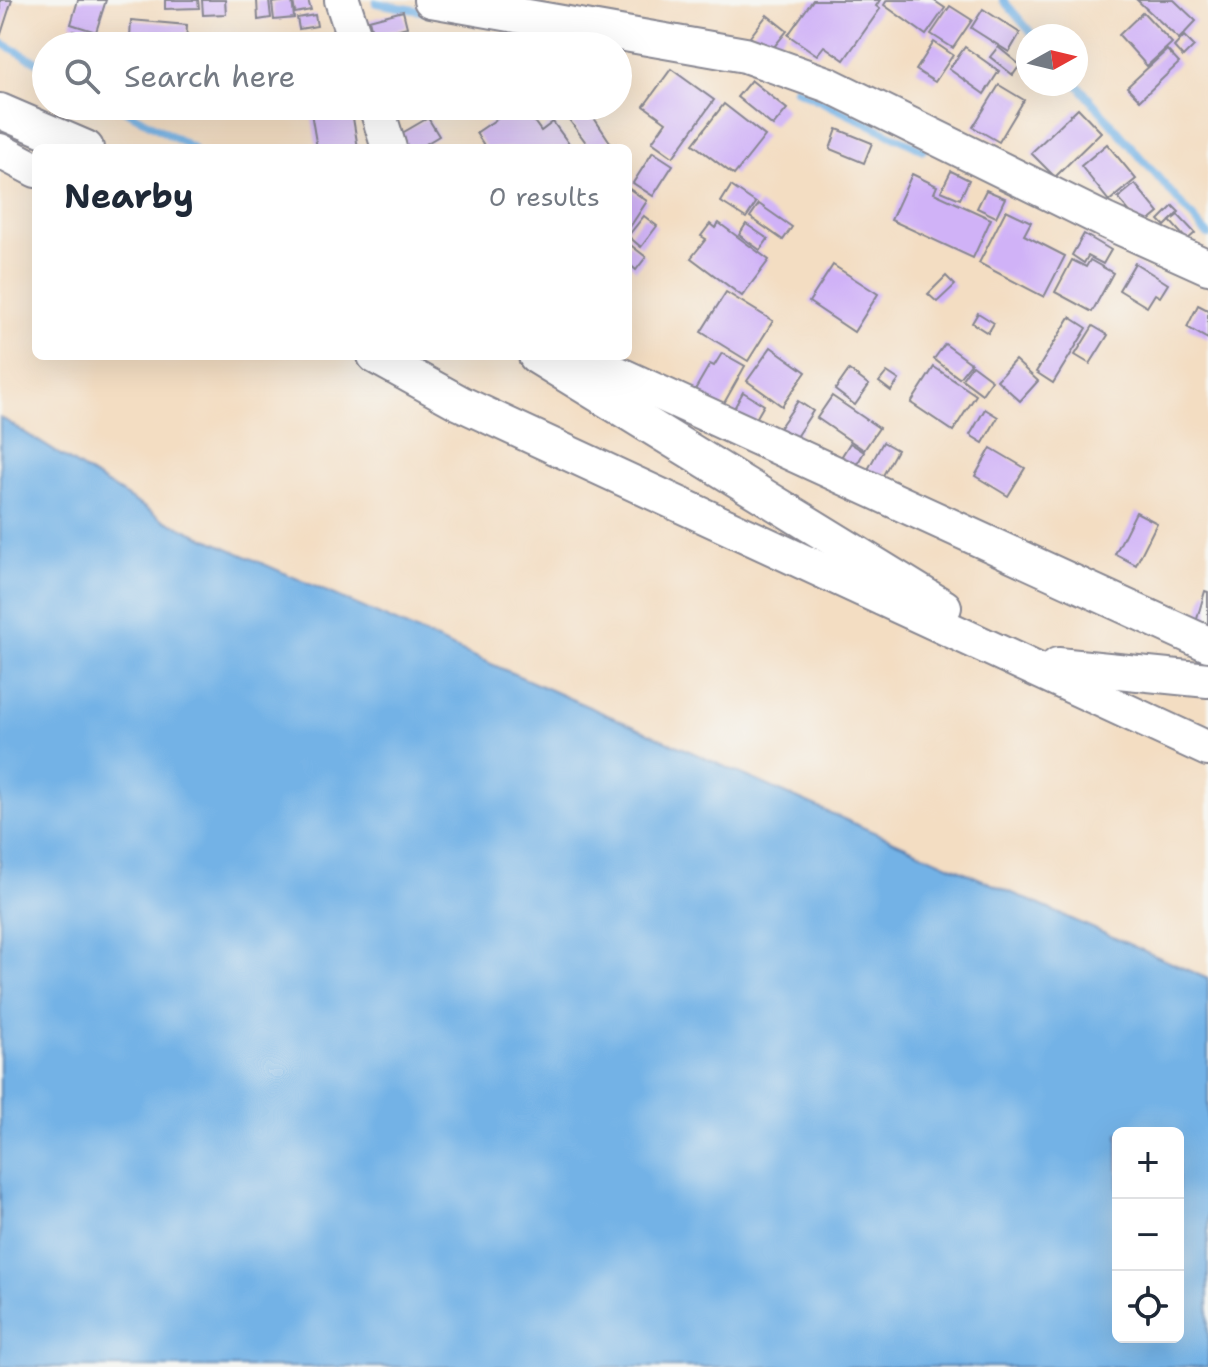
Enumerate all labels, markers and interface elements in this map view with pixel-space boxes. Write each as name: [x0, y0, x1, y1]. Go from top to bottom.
north arrow: [1016, 24, 1088, 96]
search box: [32, 32, 632, 120]
icon: search: [60, 54, 104, 98]
text: Search here: [124, 56, 295, 97]
text: Nearby: [64, 173, 194, 219]
text: 0 results: [488, 179, 600, 214]
map controls: [1112, 1127, 1184, 1343]
button: +: [1112, 1127, 1184, 1199]
button: −: [1112, 1199, 1184, 1271]
button: locate: [1112, 1271, 1184, 1343]

